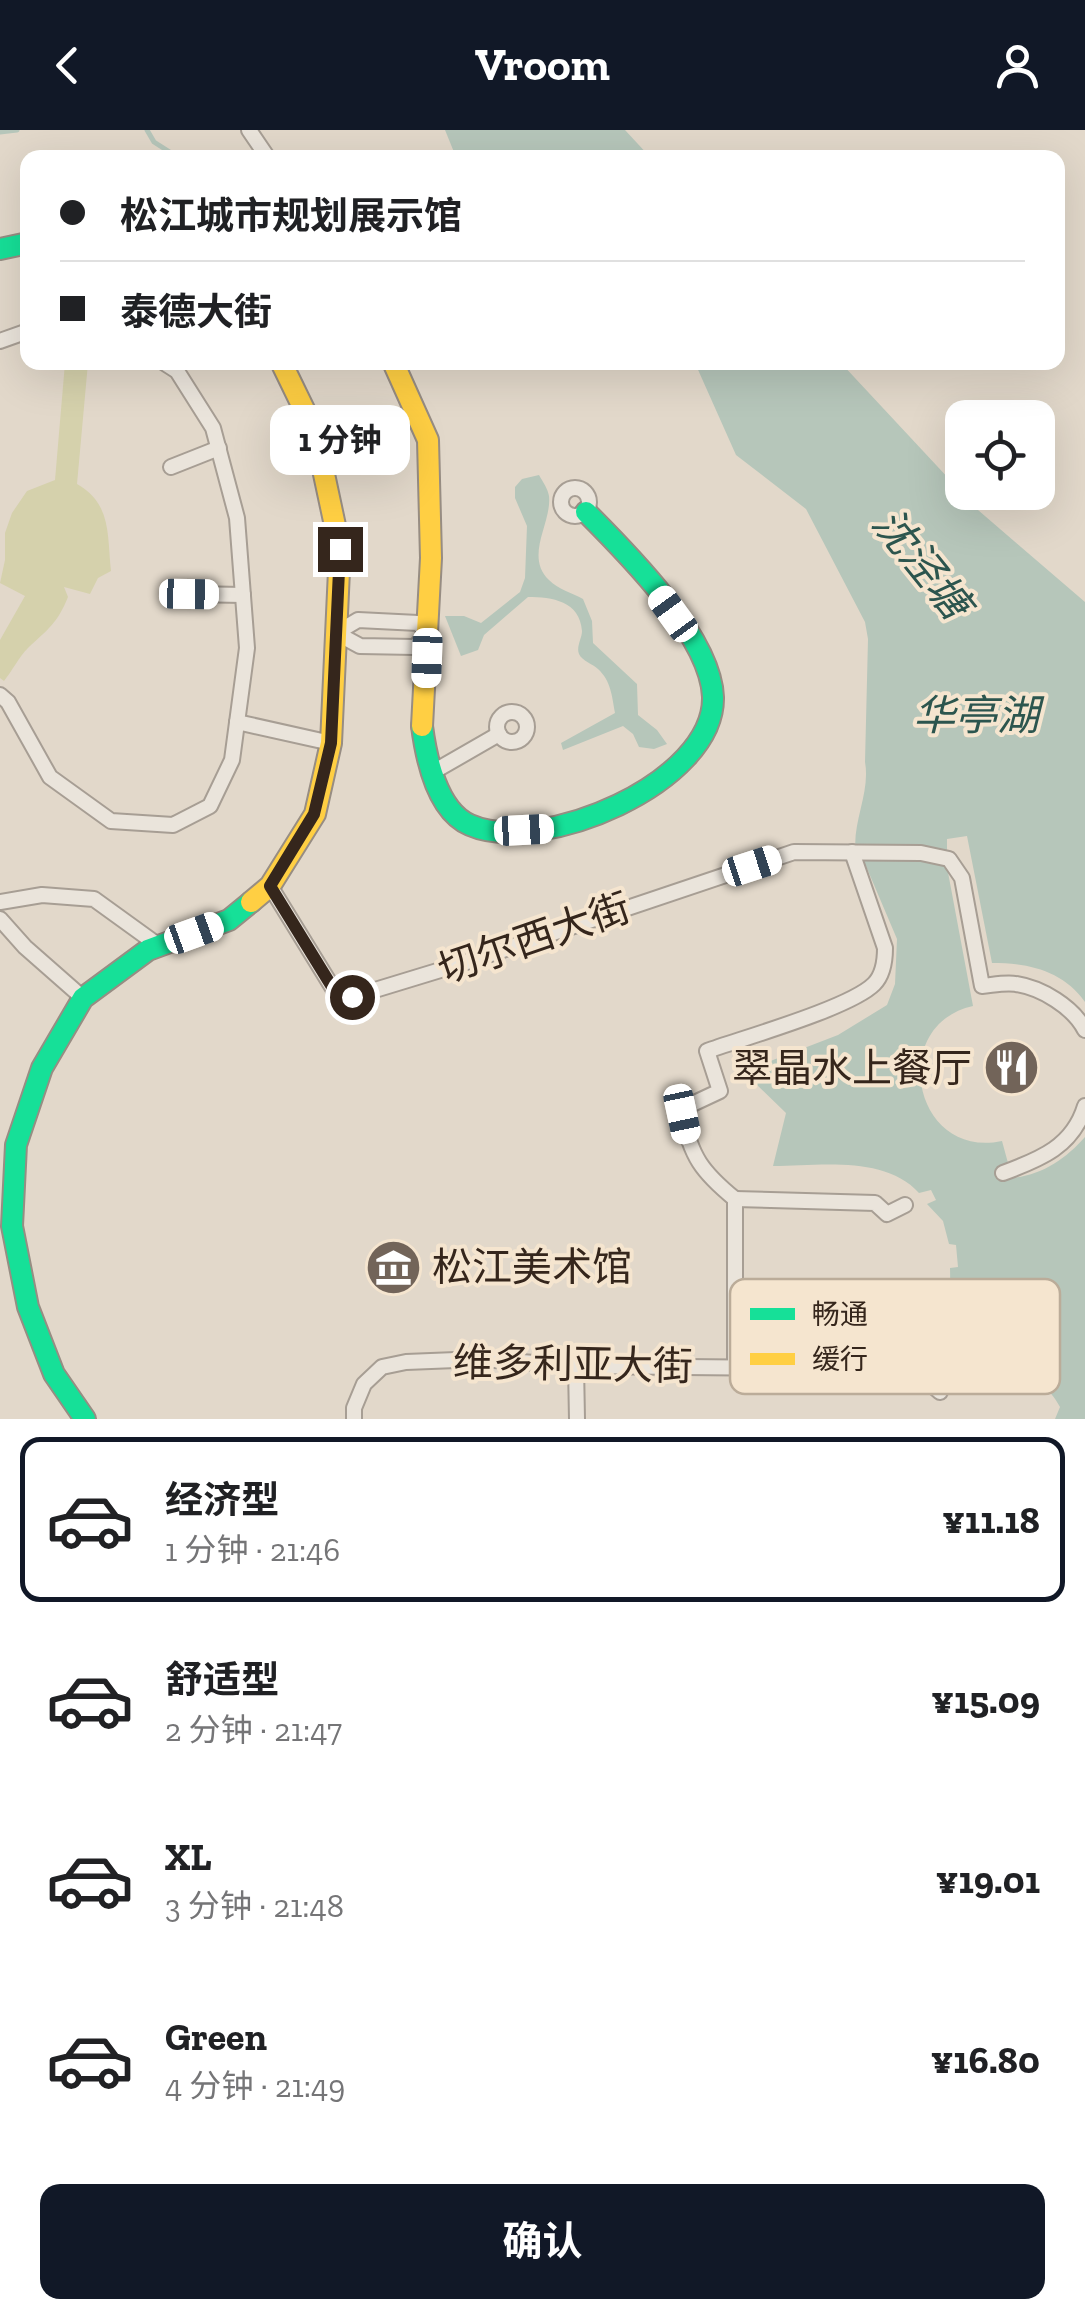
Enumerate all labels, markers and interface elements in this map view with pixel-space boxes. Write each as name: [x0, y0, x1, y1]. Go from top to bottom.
icon: back: [40, 38, 95, 93]
text: Vroom: [475, 38, 610, 92]
icon: person: [990, 38, 1045, 93]
text: 松江城市规划展示馆: [120, 193, 462, 239]
text: 泰德大街: [120, 289, 272, 335]
map controls: [945, 400, 1055, 510]
button: locate: [945, 400, 1055, 510]
callout: 1 分钟: [270, 404, 410, 474]
text: 1 分钟: [299, 421, 381, 459]
water label: 沈泾塘: [862, 498, 985, 633]
route end: [318, 527, 363, 572]
car: [159, 578, 219, 610]
car: [643, 581, 703, 647]
car: [411, 627, 443, 689]
water label: 华亭湖: [913, 690, 1045, 741]
car: [493, 813, 555, 847]
car: [719, 842, 785, 890]
street label: 切尔西大街: [432, 883, 636, 993]
car: [161, 909, 227, 957]
route start: [330, 975, 375, 1020]
restaurant icon: 翠晶水上餐厅: [981, 1038, 1041, 1098]
place label: 翠晶水上餐厅: [732, 1044, 972, 1092]
car: [661, 1082, 703, 1146]
museum icon: 松江美术馆: [363, 1237, 423, 1297]
place label: 松江美术馆: [432, 1243, 632, 1291]
legend: [730, 1279, 1060, 1394]
text: 畅通: [812, 1298, 868, 1331]
street label: 维多利亚大街: [453, 1338, 693, 1390]
text: 缓行: [812, 1343, 868, 1376]
icon: car: [45, 1475, 135, 1565]
text: 经济型: [165, 1477, 279, 1523]
text: ¥11.18: [942, 1497, 1040, 1543]
text: 1 分钟 · 21:46: [165, 1531, 340, 1569]
icon: car: [45, 1655, 135, 1745]
text: 舒适型: [165, 1657, 279, 1703]
text: ¥15.09: [931, 1677, 1040, 1723]
text: 2 分钟 · 21:47: [165, 1711, 342, 1749]
text: XL: [165, 1834, 212, 1880]
icon: car: [45, 1835, 135, 1925]
text: ¥19.01: [936, 1857, 1040, 1903]
text: 3 分钟 · 21:48: [165, 1887, 344, 1925]
text: Green: [165, 2014, 267, 2060]
icon: car: [45, 2015, 135, 2105]
text: ¥16.80: [931, 2037, 1040, 2083]
text: 4 分钟 · 21:49: [165, 2067, 345, 2105]
button: 确认: [40, 2184, 1045, 2299]

